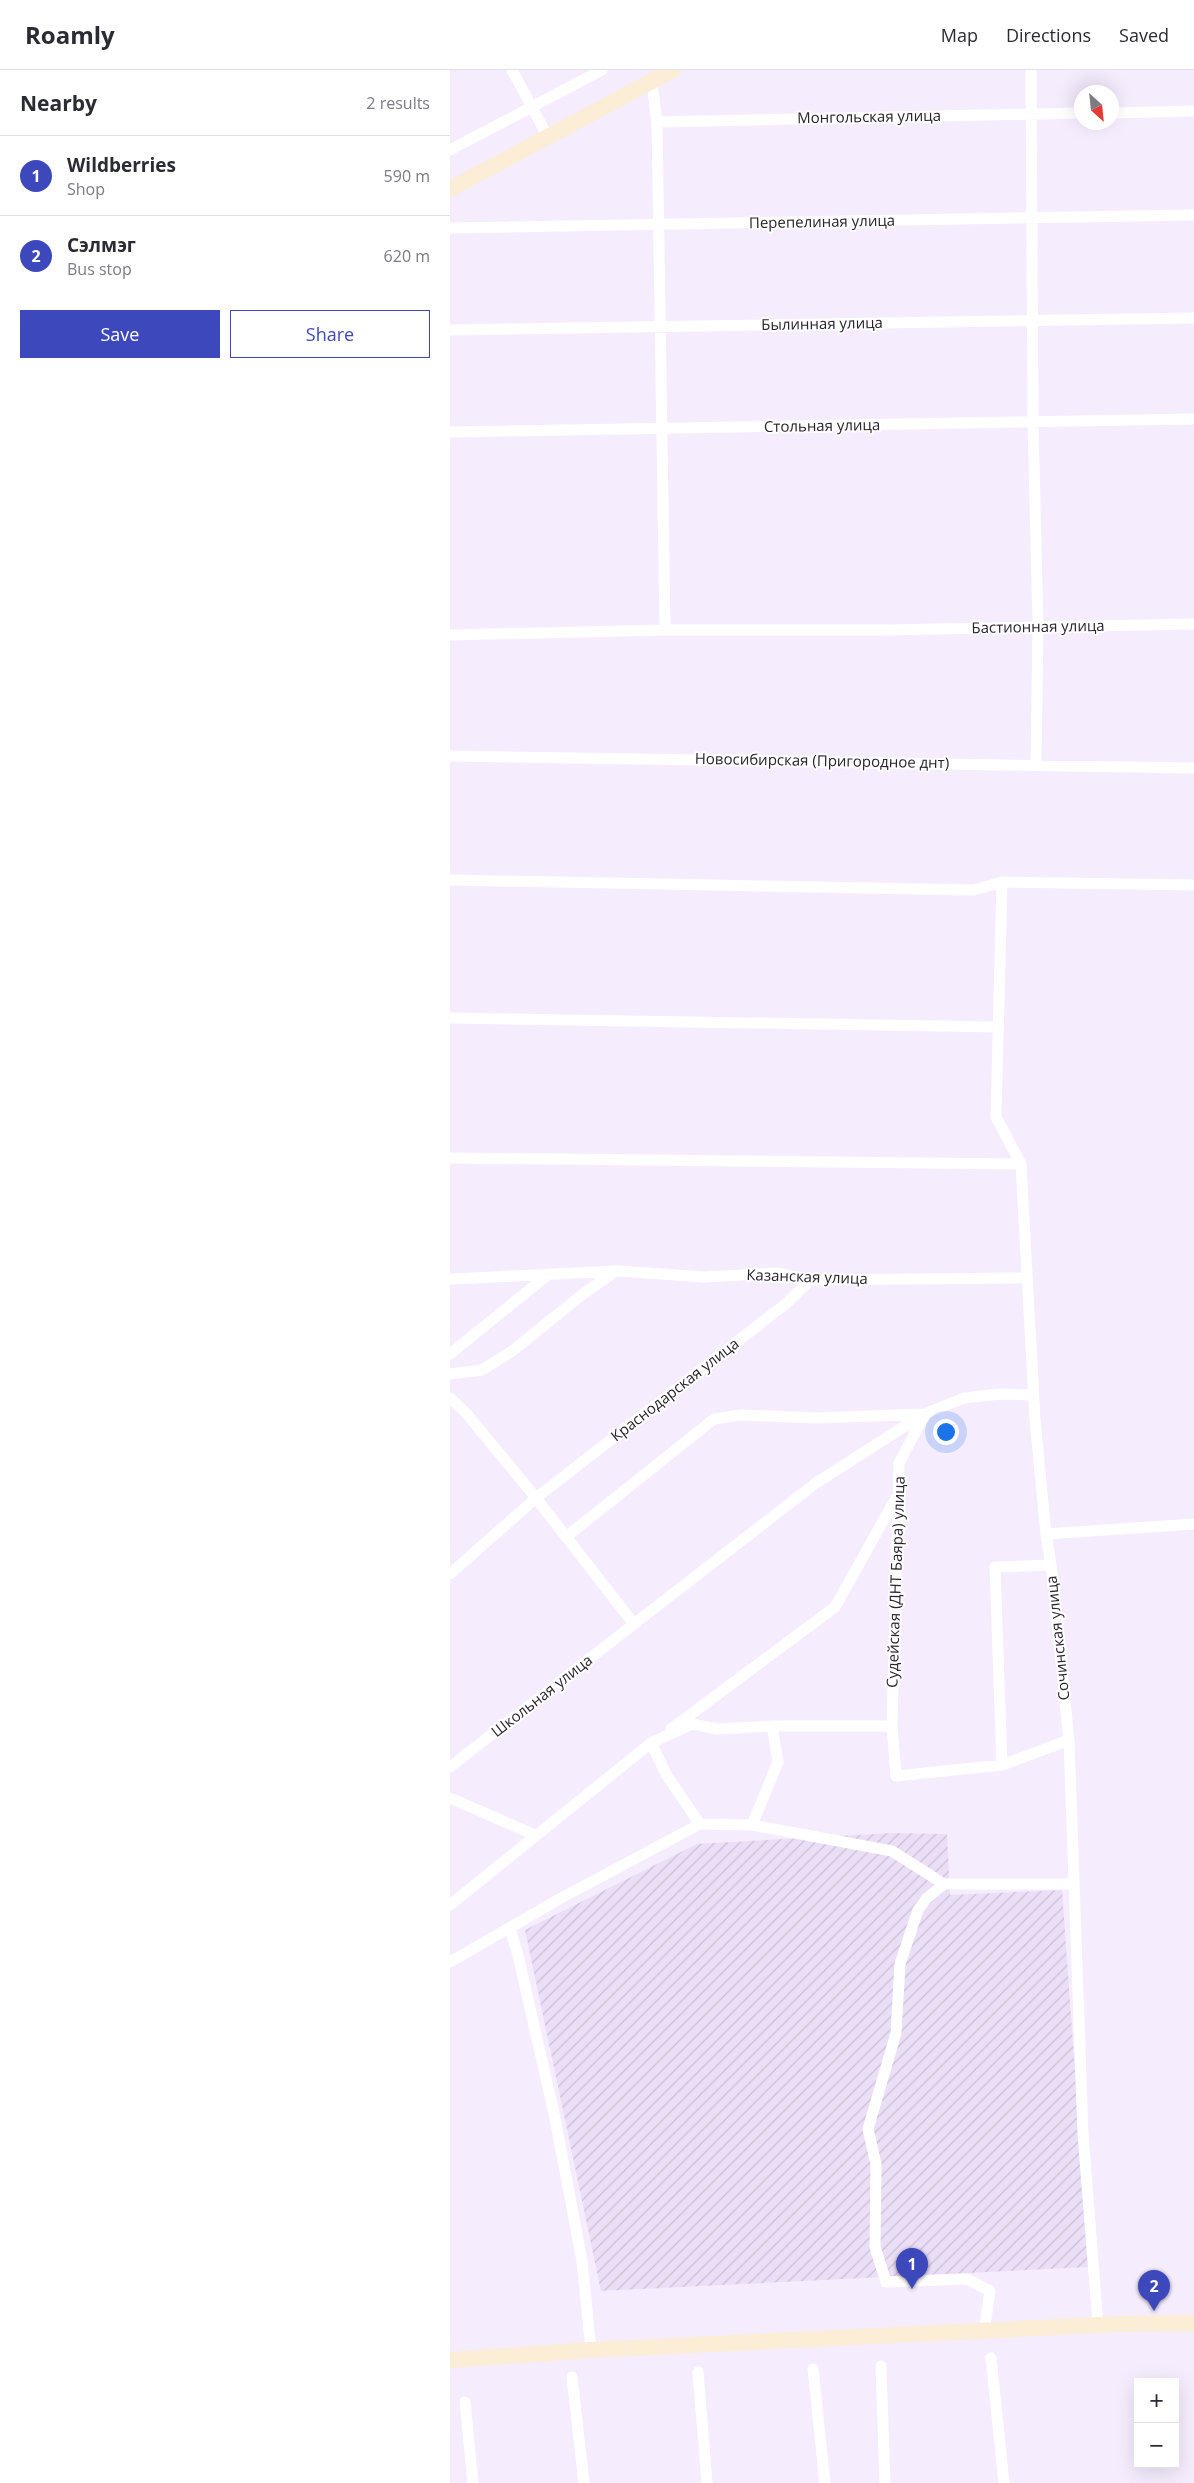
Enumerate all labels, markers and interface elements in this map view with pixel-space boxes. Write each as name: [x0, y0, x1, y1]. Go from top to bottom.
text: Roamly: [25, 18, 115, 51]
text: Map: [941, 23, 978, 47]
text: Directions: [1006, 23, 1091, 47]
text: Saved: [1119, 23, 1169, 47]
north arrow: [1074, 85, 1119, 130]
text: Nearby: [20, 89, 97, 117]
text: 2 results: [366, 92, 430, 114]
street label: Монгольская улица: [797, 105, 941, 127]
text: Wildberries: [67, 152, 176, 178]
text: 1: [31, 165, 41, 187]
text: 590 m: [384, 165, 430, 187]
text: Shop: [67, 178, 105, 200]
street label: Перепелиная улица: [749, 210, 895, 232]
text: Сэлмэг: [67, 232, 136, 258]
text: 2: [31, 245, 41, 267]
text: 620 m: [384, 245, 430, 267]
text: Bus stop: [67, 258, 132, 280]
button: Save: [20, 310, 220, 358]
button: Share: [230, 310, 430, 358]
street label: Былинная улица: [761, 312, 883, 334]
street label: Стольная улица: [764, 414, 880, 436]
street label: Бастионная улица: [971, 615, 1105, 637]
street label: Новосибирская (Пригородное днт): [695, 748, 949, 772]
street label: Казанская улица: [746, 1264, 868, 1288]
street label: Краснодарская улица: [606, 1333, 743, 1446]
your location: [933, 1419, 959, 1445]
street label: Судейская (ДНТ Баяра) улица: [881, 1476, 909, 1688]
street label: Сочинская улица: [1041, 1575, 1074, 1702]
street label: Школьная улица: [487, 1649, 596, 1741]
pin: 1: [896, 2248, 928, 2289]
pin: 2: [1138, 2270, 1170, 2311]
map controls: [1134, 2378, 1179, 2468]
button: +: [1134, 2378, 1179, 2423]
button: −: [1134, 2423, 1179, 2468]

